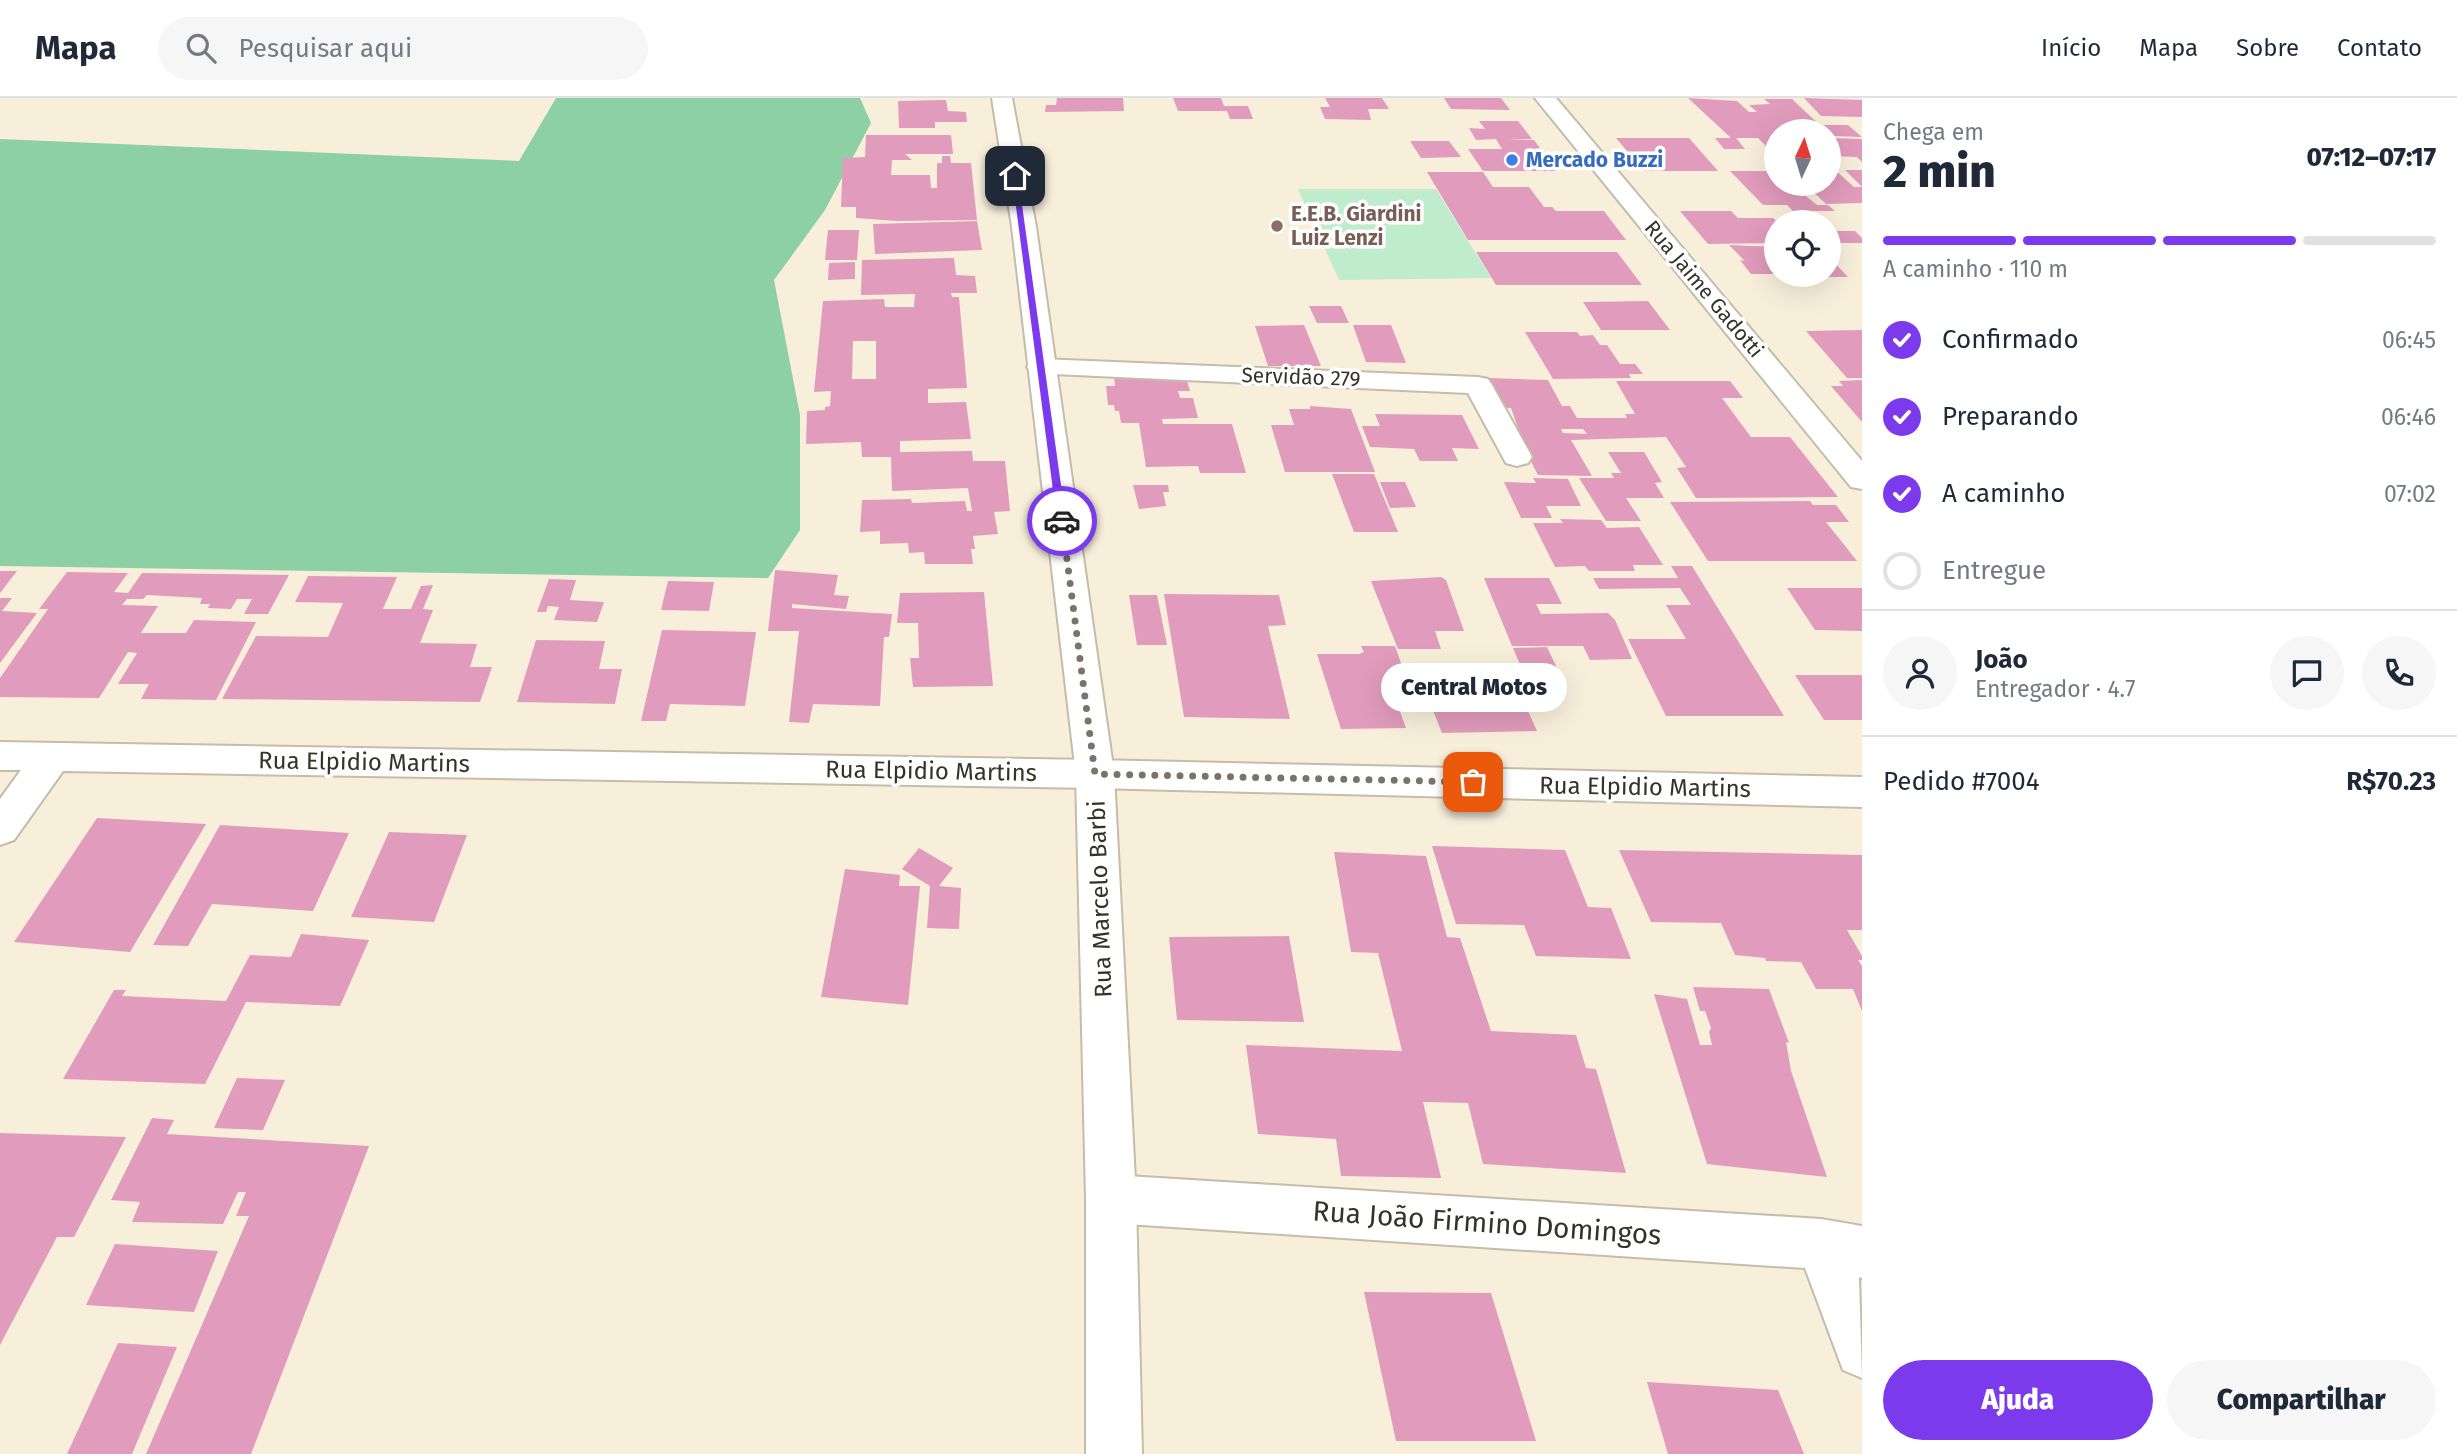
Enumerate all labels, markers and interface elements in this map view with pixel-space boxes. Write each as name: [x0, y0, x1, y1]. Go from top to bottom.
search box: [158, 17, 648, 80]
text: Mapa: [35, 28, 116, 68]
icon: search: [182, 29, 220, 67]
text: Pesquisar aqui: [238, 33, 412, 64]
text: Início: [2041, 34, 2101, 62]
text: Mapa: [2139, 34, 2198, 62]
text: Sobre: [2236, 34, 2299, 62]
text: Contato: [2337, 34, 2422, 62]
text: Chega em: [1883, 118, 1984, 146]
north arrow: [1764, 119, 1841, 196]
map controls: [1764, 119, 1841, 287]
text: 07:12–07:17: [2307, 142, 2436, 173]
text: 2 min: [1883, 144, 1996, 199]
pin: [985, 146, 1045, 206]
place label: Mercado Buzzi: [1526, 147, 1663, 173]
marker: Mercado Buzzi: [1504, 152, 1520, 168]
icon: home: [996, 157, 1034, 195]
place label: E.E.B. Giardini Luiz Lenzi: [1291, 201, 1421, 251]
button: locate: [1764, 210, 1841, 287]
street label: Rua Jaime Gadotti: [1639, 215, 1769, 363]
marker: E.E.B. Giardini Luiz Lenzi: [1269, 218, 1285, 234]
text: A caminho · 110 m: [1883, 255, 2068, 283]
icon: check: [1883, 321, 1921, 359]
text: Confirmado: [1942, 324, 2079, 355]
text: 06:45: [2382, 326, 2436, 354]
street label: Servidão 279: [1241, 362, 1361, 392]
icon: check: [1883, 398, 1921, 436]
text: Preparando: [1942, 401, 2079, 432]
text: 06:46: [2381, 403, 2436, 431]
icon: check: [1883, 475, 1921, 513]
text: A caminho: [1942, 478, 2065, 509]
text: 07:02: [2384, 480, 2436, 508]
courier: [1027, 486, 1097, 556]
icon: car: [1043, 502, 1081, 540]
text: Entregue: [1942, 555, 2046, 586]
button: person: [1883, 636, 1957, 710]
button: chat: [2270, 636, 2344, 710]
button: phone: [2362, 636, 2436, 710]
text: João: [1975, 644, 2028, 675]
callout: Central Motos: [1380, 663, 1566, 712]
text: Central Motos: [1401, 673, 1547, 701]
text: Entregador · 4.7: [1975, 675, 2135, 703]
street label: Rua Elpidio Martins: [258, 746, 470, 778]
pin: [1443, 752, 1503, 812]
street label: Rua Elpidio Martins: [825, 755, 1037, 787]
icon: bag: [1454, 763, 1492, 801]
text: Pedido #7004: [1883, 766, 2040, 797]
text: R$70.23: [2346, 766, 2436, 797]
street label: Rua Elpidio Martins: [1539, 771, 1751, 803]
street label: Rua Marcelo Barbi: [1083, 800, 1117, 998]
street label: Rua João Firmino Domingos: [1312, 1194, 1662, 1252]
button: Ajuda: [1883, 1360, 2153, 1440]
button: Compartilhar: [2167, 1360, 2436, 1440]

